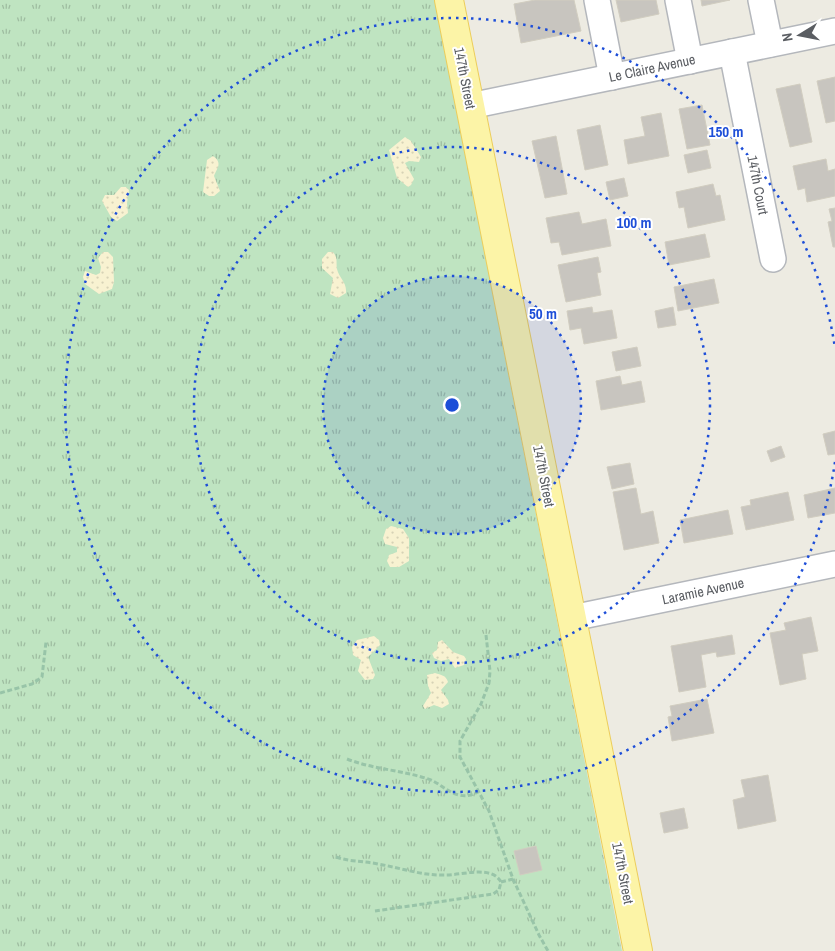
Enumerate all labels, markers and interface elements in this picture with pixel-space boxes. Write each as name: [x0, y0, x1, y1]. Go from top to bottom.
north arrow: [775, 10, 825, 60]
text: N: [778, 32, 797, 43]
street label: 147th Street: [450, 46, 480, 110]
street label: Le Claire Avenue: [607, 50, 697, 86]
text: 150 m: [709, 121, 743, 142]
street label: 147th Court: [743, 154, 773, 216]
text: 100 m: [617, 212, 651, 233]
text: 50 m: [529, 303, 557, 324]
centre of rings: [443, 396, 461, 414]
street label: 147th Street: [529, 444, 559, 508]
street label: Laramie Avenue: [660, 574, 746, 608]
street label: 147th Street: [608, 841, 638, 905]

